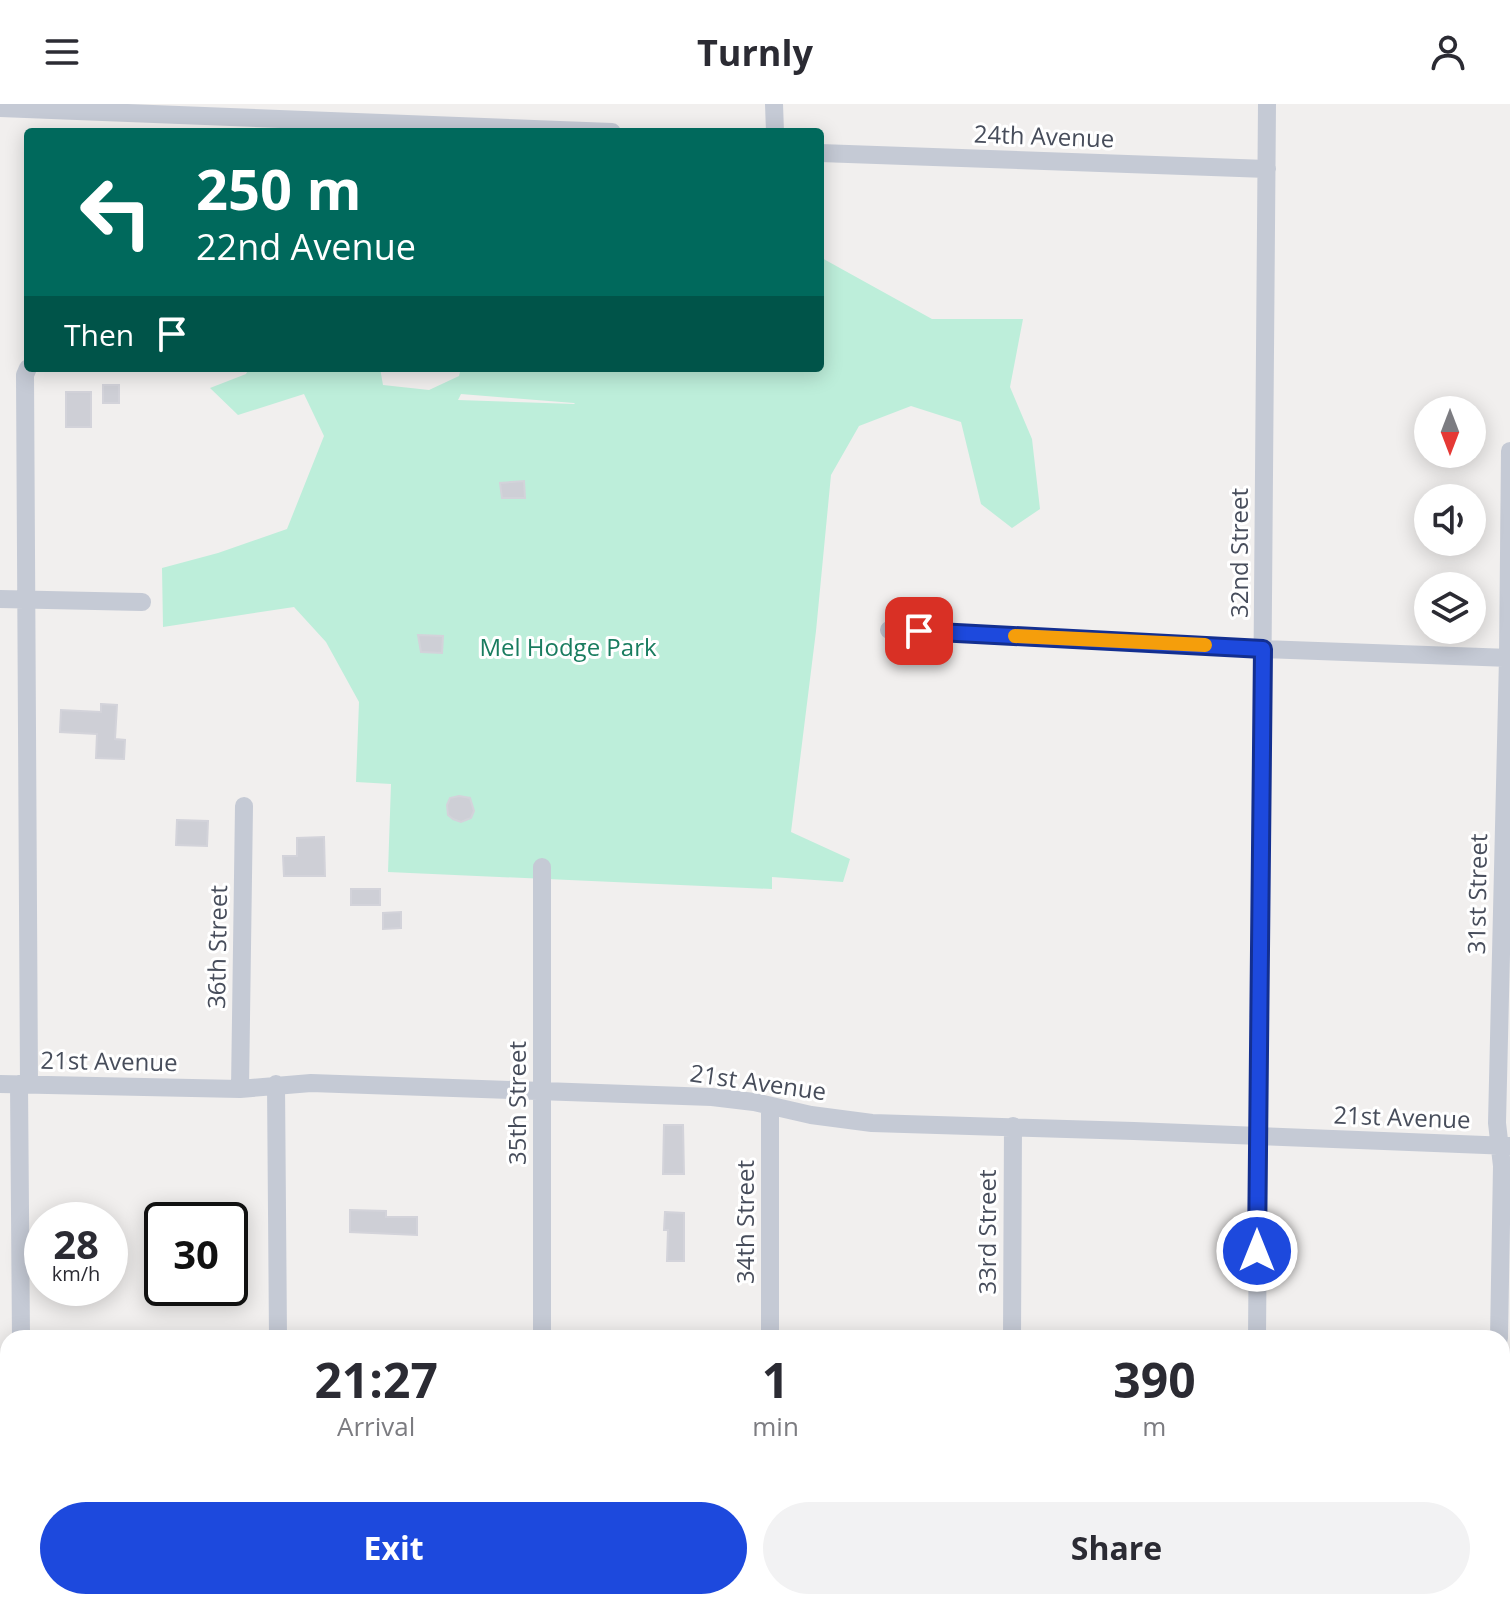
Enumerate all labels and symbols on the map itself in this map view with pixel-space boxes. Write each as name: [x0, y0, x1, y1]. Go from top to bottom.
street label: 24th Avenue: [973, 117, 1115, 154]
north arrow: [1414, 396, 1486, 468]
street label: 32nd Street: [1222, 488, 1255, 618]
pin: [885, 597, 953, 665]
park label: Mel Hodge Park: [479, 630, 657, 663]
street label: 31st Street: [1459, 833, 1494, 955]
street label: 36th Street: [199, 885, 234, 1009]
street label: 35th Street: [500, 1041, 533, 1165]
street label: 21st Avenue: [40, 1043, 178, 1078]
street label: 21st Avenue: [688, 1056, 828, 1107]
street label: 21st Avenue: [1333, 1098, 1471, 1135]
street label: 34th Street: [728, 1160, 761, 1284]
street label: 33rd Street: [970, 1169, 1003, 1295]
speed limit sign: 30: [144, 1202, 248, 1306]
position arrow: [1215, 1209, 1299, 1293]

